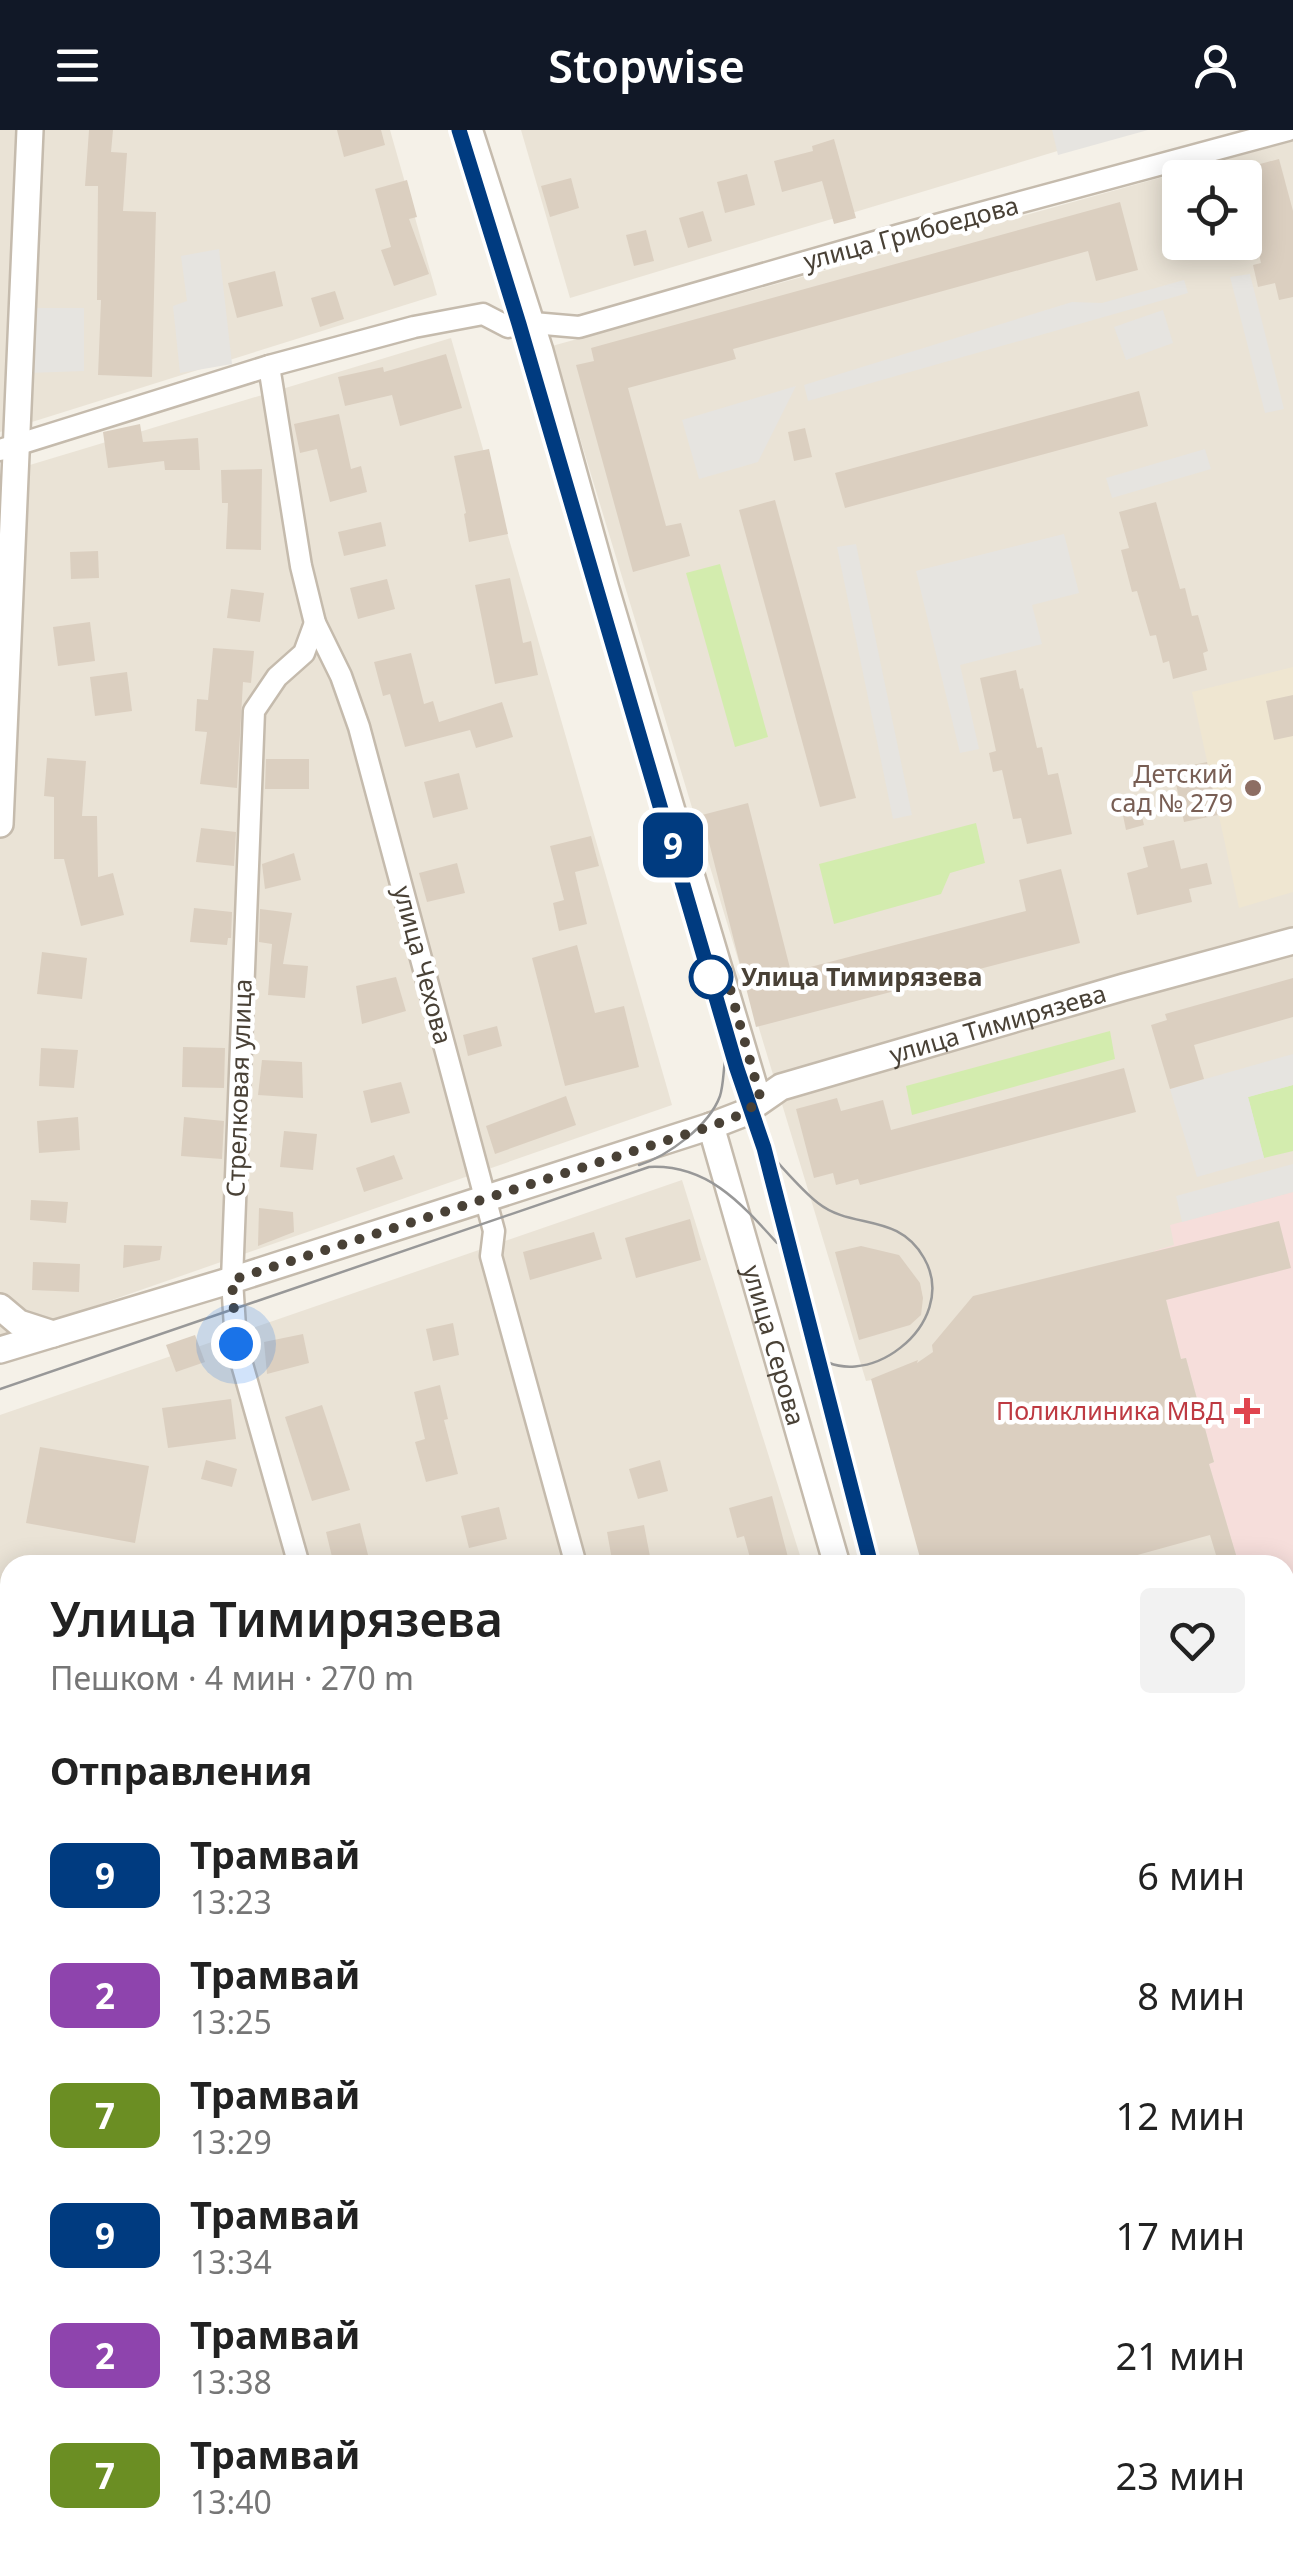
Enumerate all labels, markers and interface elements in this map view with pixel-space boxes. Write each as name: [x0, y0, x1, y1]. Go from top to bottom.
text: Stopwise: [548, 35, 745, 96]
icon: menu: [50, 38, 105, 93]
icon: person: [1188, 38, 1243, 93]
map controls: [1162, 160, 1262, 260]
button: locate: [1162, 160, 1262, 260]
street label: улица Грибоедова: [799, 187, 1022, 277]
place label: Детский сад № 279: [1110, 756, 1233, 819]
marker: Детский сад № 279: [1242, 777, 1264, 799]
line badge: 9: [640, 812, 706, 878]
text: 9: [663, 822, 683, 869]
street label: улица Чехова: [387, 882, 461, 1048]
marker: Улица Тимирязева: [690, 956, 732, 998]
place label: Улица Тимирязева: [741, 959, 982, 993]
street label: улица Тимирязева: [885, 975, 1110, 1071]
street label: Стрелковая улица: [217, 978, 259, 1198]
street label: улица Серова: [736, 1261, 814, 1429]
your location: [211, 1319, 261, 1369]
place label: Поликлиника МВД: [996, 1393, 1224, 1427]
marker: Поликлиника МВД: [1234, 1398, 1260, 1424]
text: Улица Тимирязева: [50, 1586, 503, 1651]
button: heart: [1140, 1588, 1245, 1693]
text: Пешком · 4 мин · 270 m: [50, 1656, 414, 1699]
text: Отправления: [50, 1744, 312, 1796]
text: Трамвай: [190, 1828, 360, 1880]
text: 6 мин: [1137, 1849, 1245, 1901]
text: 9: [95, 1852, 115, 1899]
text: 13:23: [190, 1880, 272, 1923]
text: Трамвай: [190, 1948, 360, 2000]
text: 8 мин: [1137, 1969, 1245, 2021]
text: 2: [95, 1972, 115, 2019]
text: 13:25: [190, 2000, 272, 2043]
text: Трамвай: [190, 2068, 360, 2120]
text: 12 мин: [1116, 2089, 1245, 2141]
text: 7: [95, 2092, 115, 2139]
text: 13:29: [190, 2120, 272, 2163]
text: Трамвай: [190, 2188, 360, 2240]
text: 17 мин: [1116, 2209, 1245, 2261]
text: 9: [95, 2212, 115, 2259]
text: 13:34: [190, 2240, 272, 2283]
text: Трамвай: [190, 2308, 360, 2360]
text: 21 мин: [1116, 2329, 1245, 2381]
text: 2: [95, 2332, 115, 2379]
text: 13:38: [190, 2360, 272, 2403]
text: Трамвай: [190, 2428, 360, 2480]
text: 23 мин: [1116, 2449, 1245, 2501]
text: 7: [95, 2452, 115, 2499]
text: 13:40: [190, 2480, 272, 2523]

